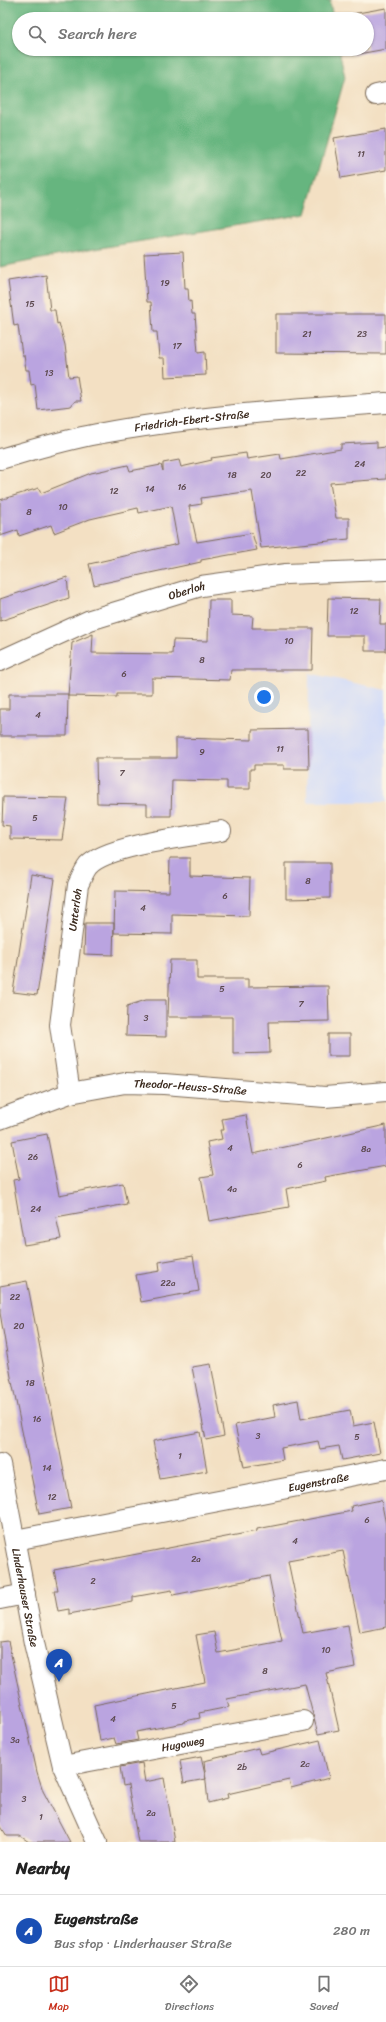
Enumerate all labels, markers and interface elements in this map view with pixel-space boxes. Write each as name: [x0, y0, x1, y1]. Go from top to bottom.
search box: [12, 12, 374, 56]
text: Search here: [58, 21, 137, 47]
icon: search: [26, 23, 48, 45]
house number: 11: [357, 146, 365, 162]
house number: 19: [160, 275, 170, 291]
house number: 15: [25, 296, 35, 312]
house number: 21: [302, 326, 312, 342]
house number: 23: [357, 326, 367, 342]
house number: 17: [172, 338, 182, 354]
house number: 13: [45, 365, 53, 381]
street label: Friedrich-Ebert-Straße: [133, 404, 250, 437]
house number: 24: [355, 456, 366, 472]
house number: 22: [296, 465, 306, 481]
house number: 18: [227, 467, 237, 483]
house number: 20: [261, 467, 272, 483]
house number: 16: [178, 479, 186, 495]
house number: 14: [145, 481, 155, 497]
house number: 12: [109, 483, 119, 499]
house number: 10: [58, 499, 68, 515]
house number: 8: [26, 504, 32, 520]
street label: Oberloh: [166, 576, 206, 605]
house number: 12: [349, 603, 359, 619]
house number: 10: [284, 633, 294, 649]
house number: 8: [199, 652, 205, 668]
house number: 6: [121, 666, 127, 682]
your location: [254, 687, 274, 707]
house number: 4: [35, 707, 41, 723]
house number: 11: [276, 741, 284, 757]
house number: 9: [199, 744, 205, 760]
house number: 7: [119, 765, 125, 781]
house number: 5: [32, 810, 38, 826]
house number: 8: [305, 873, 311, 889]
street label: Unterloh: [63, 887, 87, 932]
house number: 6: [222, 888, 228, 904]
house number: 4: [140, 900, 146, 916]
house number: 5: [219, 981, 225, 997]
house number: 7: [298, 996, 304, 1012]
house number: 3: [144, 1010, 149, 1026]
street label: Theodor-Heuss-Straße: [134, 1074, 248, 1100]
house number: 4: [227, 1140, 233, 1156]
house number: 8a: [361, 1141, 371, 1157]
house number: 26: [28, 1149, 38, 1165]
house number: 6: [297, 1157, 303, 1173]
house number: 4a: [227, 1181, 238, 1197]
house number: 24: [31, 1201, 42, 1217]
house number: 22a: [161, 1275, 176, 1291]
house number: 22: [10, 1289, 20, 1305]
house number: 20: [14, 1318, 25, 1334]
house number: 18: [25, 1375, 35, 1391]
house number: 16: [33, 1411, 41, 1427]
house number: 3: [256, 1428, 261, 1444]
house number: 5: [354, 1429, 360, 1445]
house number: 1: [178, 1448, 182, 1464]
house number: 14: [42, 1460, 52, 1476]
street label: Eugenstraße: [286, 1467, 351, 1497]
house number: 12: [47, 1489, 57, 1505]
house number: 6: [364, 1512, 370, 1528]
house number: 4: [292, 1533, 298, 1549]
street label: Linderhauser Straße: [7, 1547, 44, 1649]
house number: 2a: [191, 1551, 201, 1567]
house number: 2: [90, 1573, 96, 1589]
house number: 10: [321, 1642, 331, 1658]
pin: A: [46, 1649, 72, 1682]
house number: 8: [262, 1663, 268, 1679]
house number: 5: [171, 1698, 177, 1714]
house number: 4: [110, 1711, 116, 1727]
street label: Hugoweg: [160, 1730, 206, 1757]
house number: 3a: [10, 1732, 20, 1748]
house number: 2c: [300, 1756, 310, 1772]
house number: 2b: [237, 1759, 247, 1775]
house number: 3: [22, 1791, 27, 1807]
house number: 2a: [146, 1805, 156, 1821]
house number: 1: [39, 1809, 43, 1825]
text: Nearby: [16, 1853, 70, 1883]
text: Eugenstraße: [54, 1906, 138, 1932]
text: A: [25, 1919, 33, 1942]
text: 280 m: [333, 1919, 370, 1942]
text: Bus stop · Linderhauser Straße: [54, 1932, 232, 1955]
tab: Map: [48, 1973, 70, 2016]
tab: Directions: [165, 1973, 214, 2016]
tab: Saved: [309, 1973, 338, 2016]

